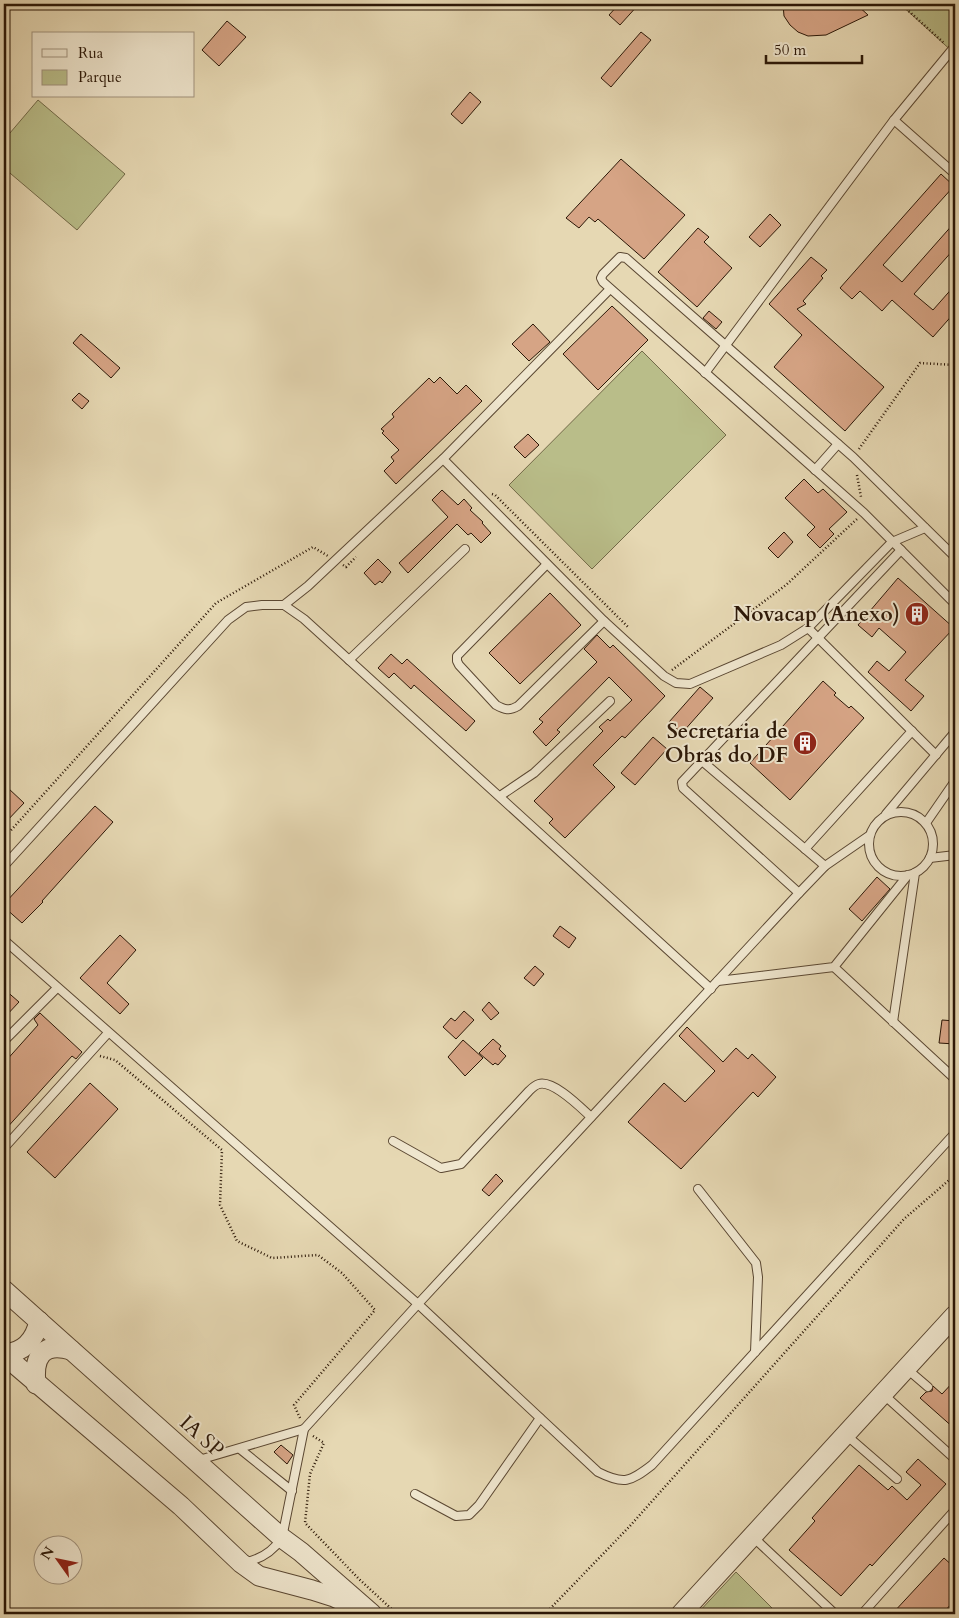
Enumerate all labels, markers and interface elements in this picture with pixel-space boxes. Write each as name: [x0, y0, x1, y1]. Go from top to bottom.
legend: [32, 32, 195, 98]
scale bar: [766, 32, 863, 64]
text: 50 m: [774, 40, 806, 60]
text: Rua: [78, 43, 104, 63]
text: Parque: [78, 67, 122, 87]
place label: Novacap (Anexo): [733, 600, 900, 629]
building icon: Novacap (Anexo): [904, 601, 930, 627]
place label: Secretaria de Obras do DF: [665, 717, 788, 770]
building icon: Secretaria de Obras do DF: [792, 730, 818, 756]
street label: IA SP: [173, 1409, 230, 1464]
north arrow: [32, 1536, 82, 1586]
text: N: [36, 1543, 59, 1563]

